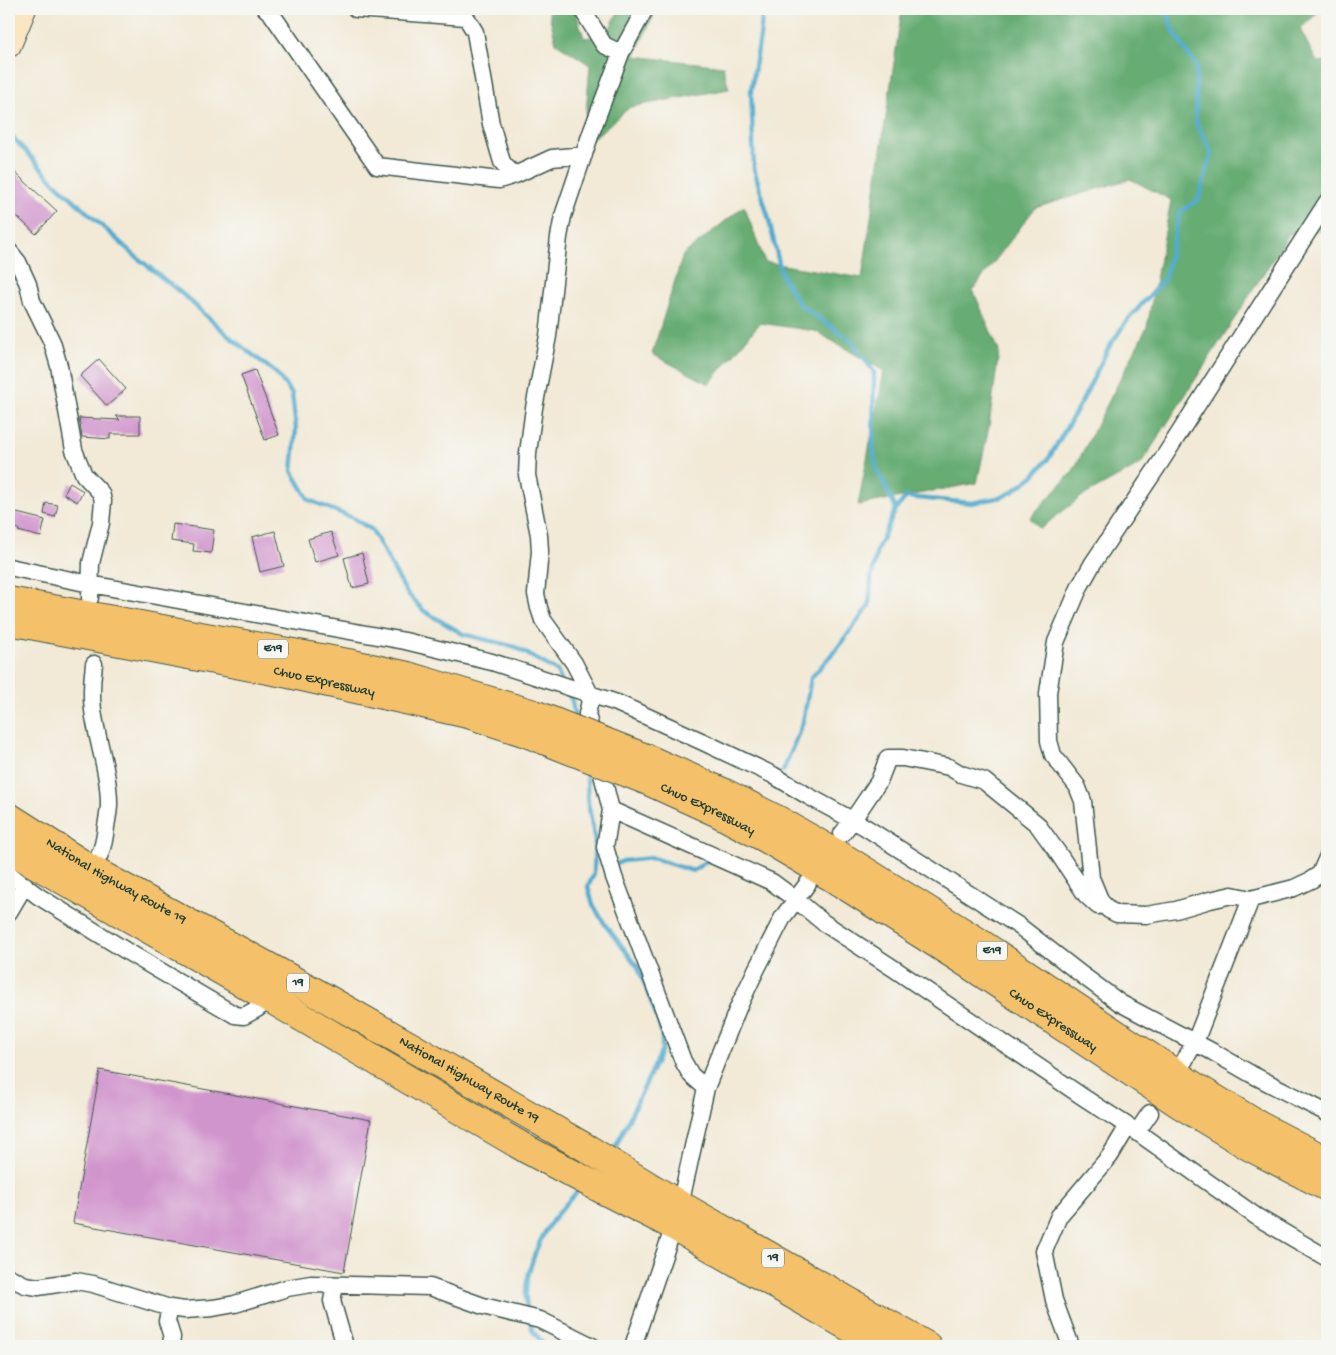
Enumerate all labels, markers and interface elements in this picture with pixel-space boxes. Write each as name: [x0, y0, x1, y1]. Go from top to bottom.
road number: E19: [258, 640, 288, 659]
street label: Chuo Expressway: [272, 663, 377, 701]
street label: Chuo Expressway: [658, 779, 758, 840]
street label: National Highway Route 19: [43, 834, 189, 928]
road number: E19: [977, 941, 1007, 960]
road number: 19: [287, 974, 309, 992]
street label: Chuo Expressway: [1005, 985, 1101, 1056]
street label: National Highway Route 19: [396, 1033, 542, 1127]
road number: 19: [762, 1248, 784, 1268]

